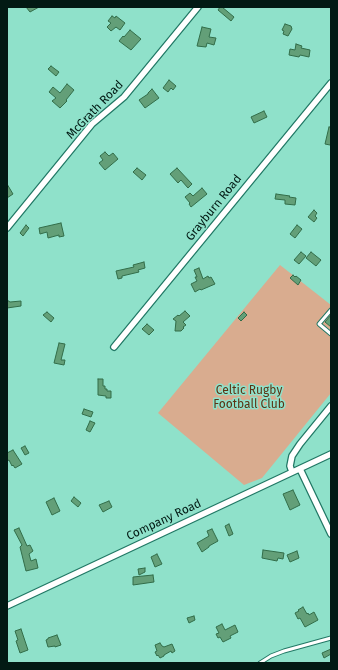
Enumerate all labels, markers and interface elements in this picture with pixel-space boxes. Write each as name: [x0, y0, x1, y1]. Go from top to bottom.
street label: McGrath Road: [64, 78, 126, 142]
street label: Grayburn Road: [183, 172, 245, 244]
park label: Celtic Rugby Football Club: [213, 384, 285, 412]
street label: Company Road: [124, 496, 204, 544]

